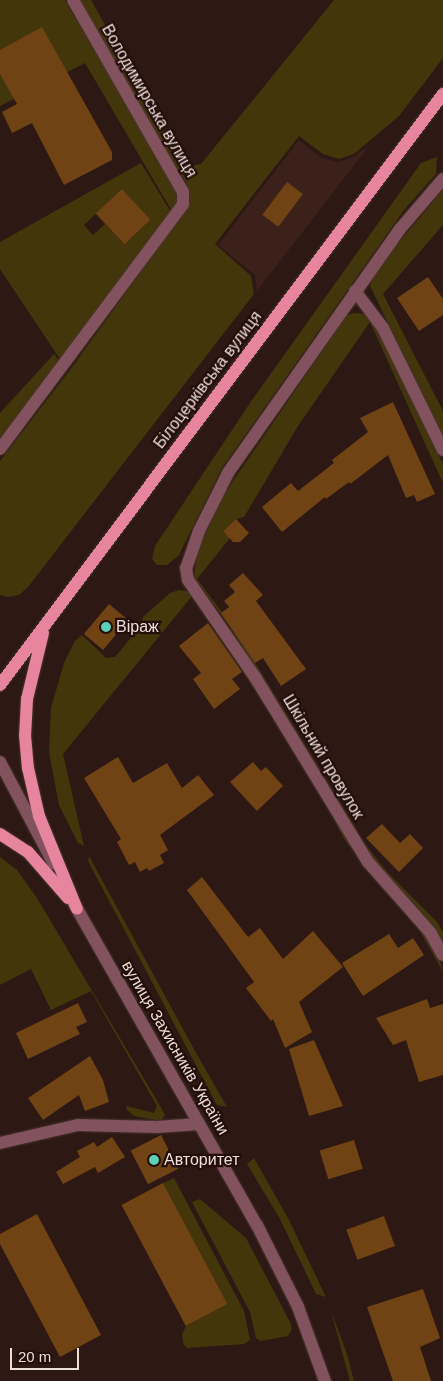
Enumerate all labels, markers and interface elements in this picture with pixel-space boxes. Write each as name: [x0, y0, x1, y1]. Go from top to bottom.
street label: Володимирська вулиця: [97, 21, 201, 181]
street label: Білоцерківська вулиця: [150, 308, 266, 452]
place label: Віраж: [116, 617, 159, 637]
marker: Віраж: [100, 621, 112, 633]
street label: Шкільний провулок: [278, 691, 368, 823]
street label: вулиця Захисників України: [117, 958, 233, 1138]
place label: Авторитет: [164, 1150, 240, 1170]
marker: Авторитет: [148, 1154, 160, 1166]
scale bar: [12, 1338, 81, 1370]
text: 20 m: [18, 1348, 51, 1365]

